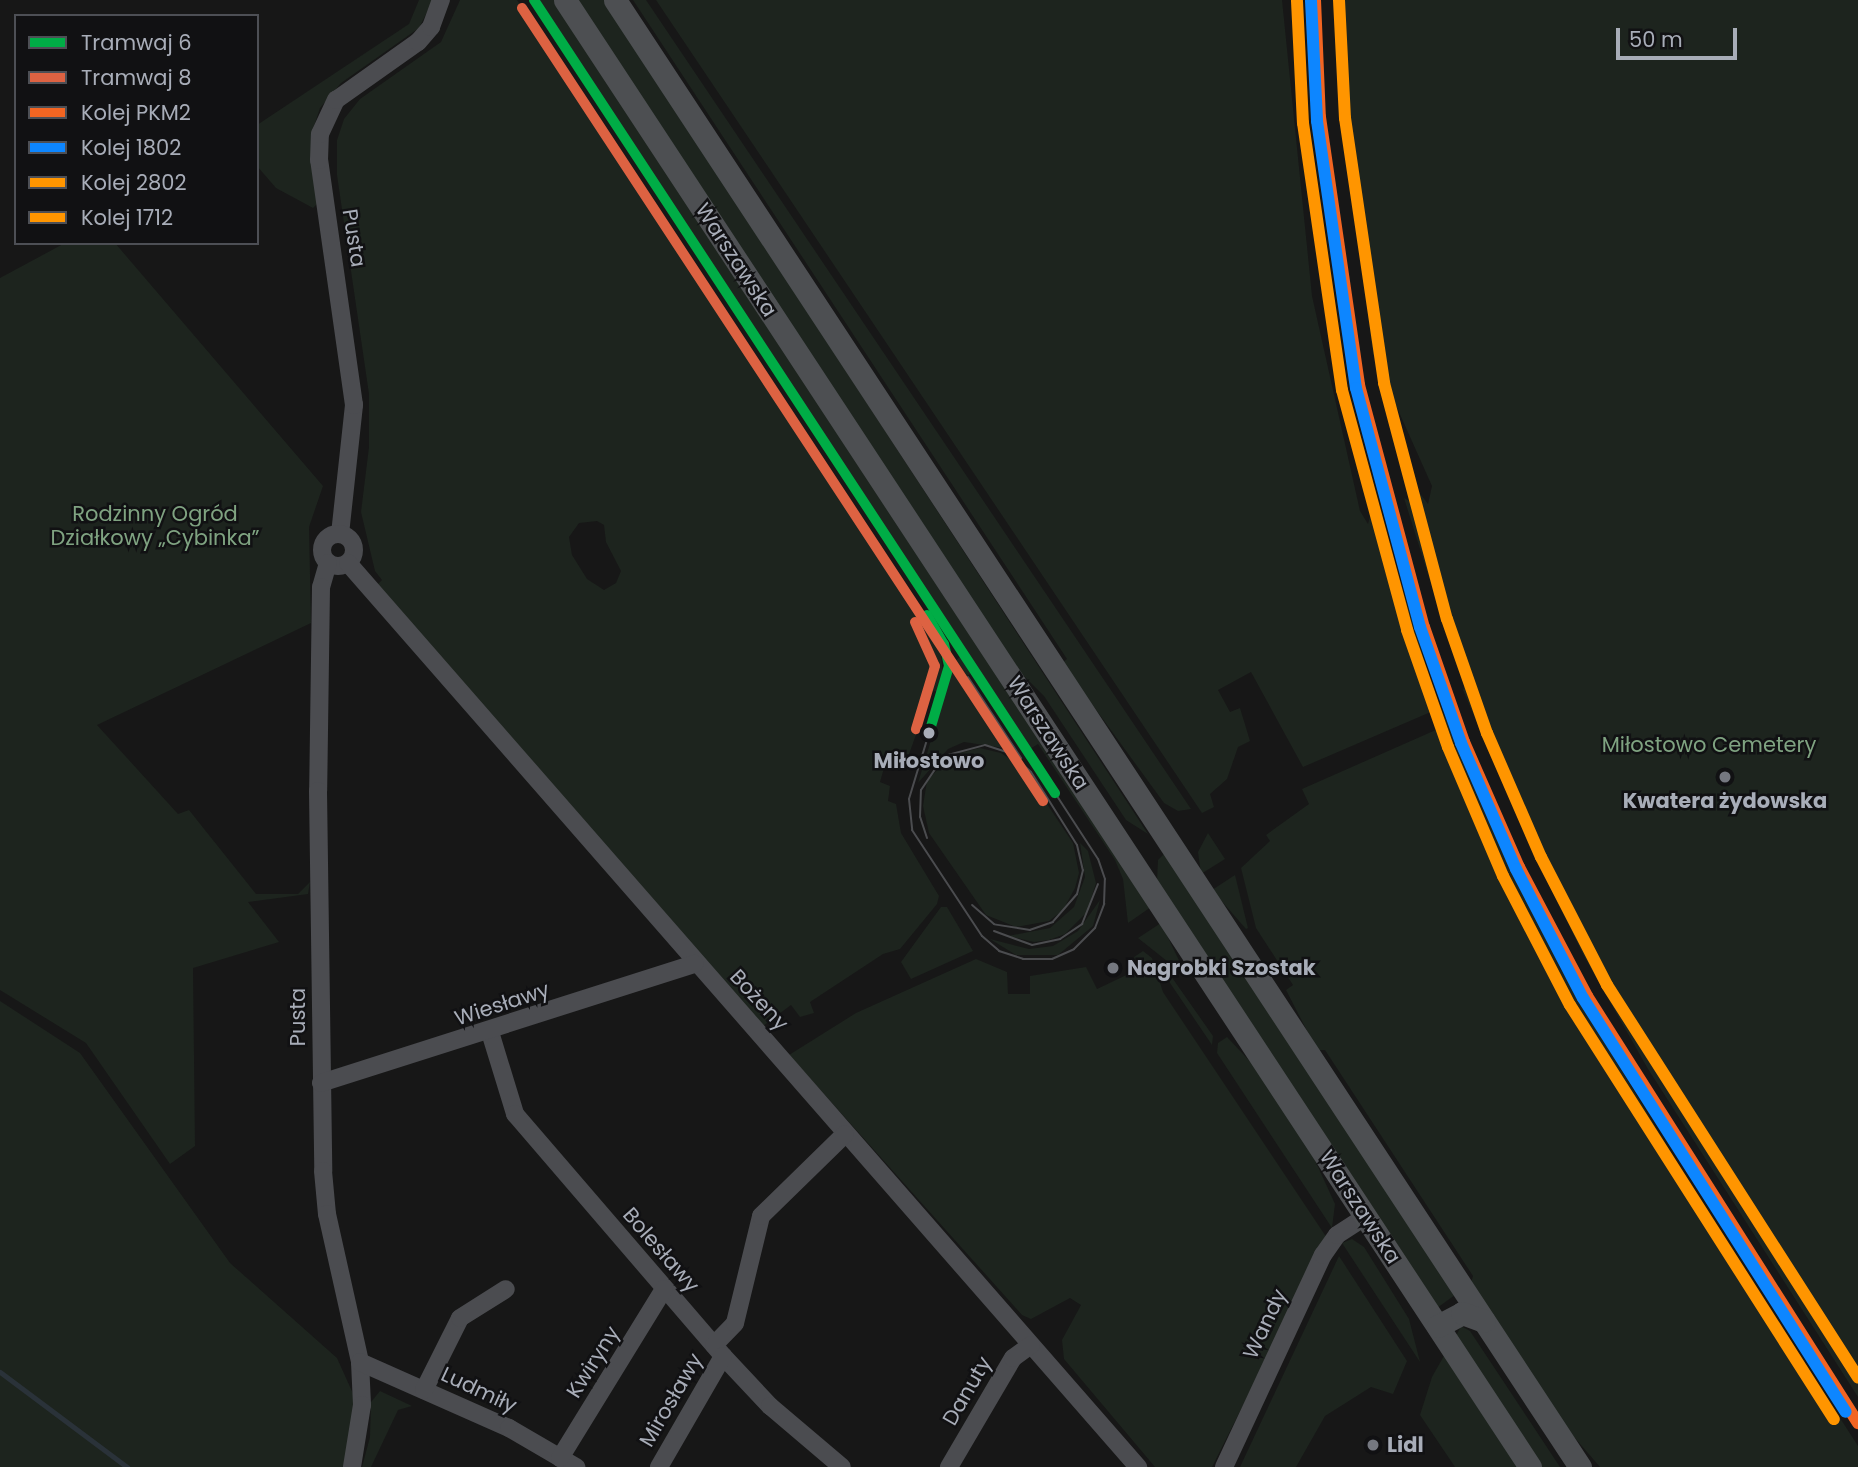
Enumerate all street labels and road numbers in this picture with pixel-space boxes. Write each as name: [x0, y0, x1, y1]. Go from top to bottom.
street label: Warszawska: [690, 198, 782, 322]
street label: Pusta: [337, 207, 371, 269]
street label: Warszawska: [1002, 671, 1094, 795]
street label: Bożeny: [724, 964, 794, 1036]
street label: Wiesławy: [451, 977, 553, 1031]
street label: Pusta: [285, 988, 311, 1046]
street label: Warszawska: [1314, 1145, 1406, 1269]
street label: Bolesławy: [617, 1202, 705, 1298]
street label: Wandy: [1238, 1285, 1292, 1363]
street label: Kwiryny: [561, 1321, 625, 1403]
street label: Mirosławy: [634, 1349, 708, 1451]
street label: Danuty: [937, 1352, 997, 1430]
street label: Ludmiły: [437, 1362, 521, 1418]

